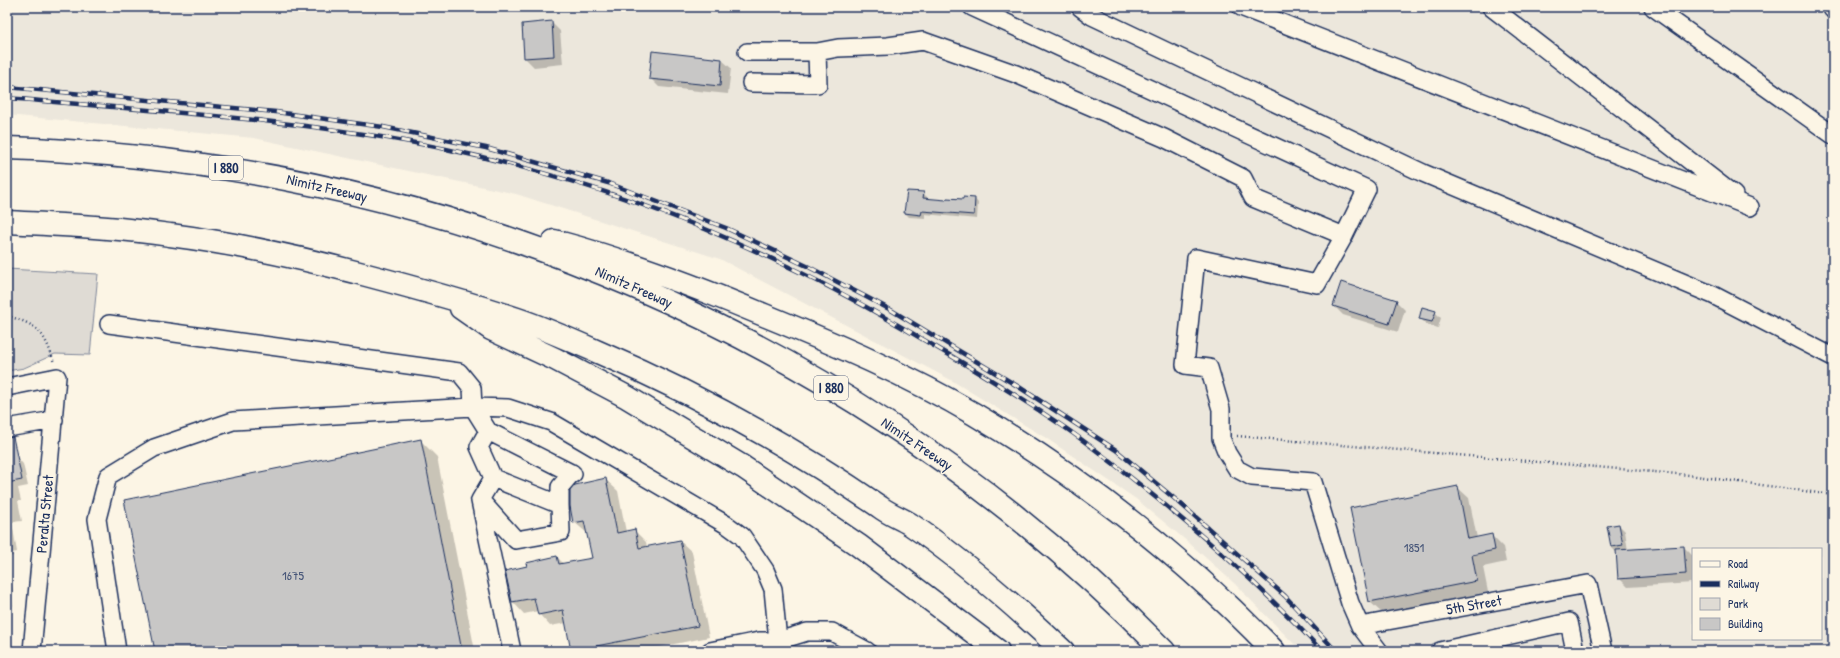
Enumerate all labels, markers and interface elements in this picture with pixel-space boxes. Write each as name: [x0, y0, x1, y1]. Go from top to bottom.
road number: I 880: [209, 156, 243, 180]
street label: Nimitz Freeway: [285, 168, 370, 207]
street label: Nimitz Freeway: [592, 260, 676, 313]
road number: I 880: [814, 376, 848, 400]
street label: Nimitz Freeway: [877, 412, 957, 475]
street label: Peralta Street: [31, 473, 58, 554]
house number: 1851: [1404, 538, 1425, 556]
legend: [1692, 548, 1822, 640]
text: Road: [1728, 555, 1748, 572]
house number: 1675: [282, 566, 304, 584]
text: Railway: [1728, 575, 1759, 592]
street label: 5th Street: [1444, 589, 1504, 620]
text: Park: [1728, 595, 1748, 612]
text: Building: [1728, 615, 1763, 632]

